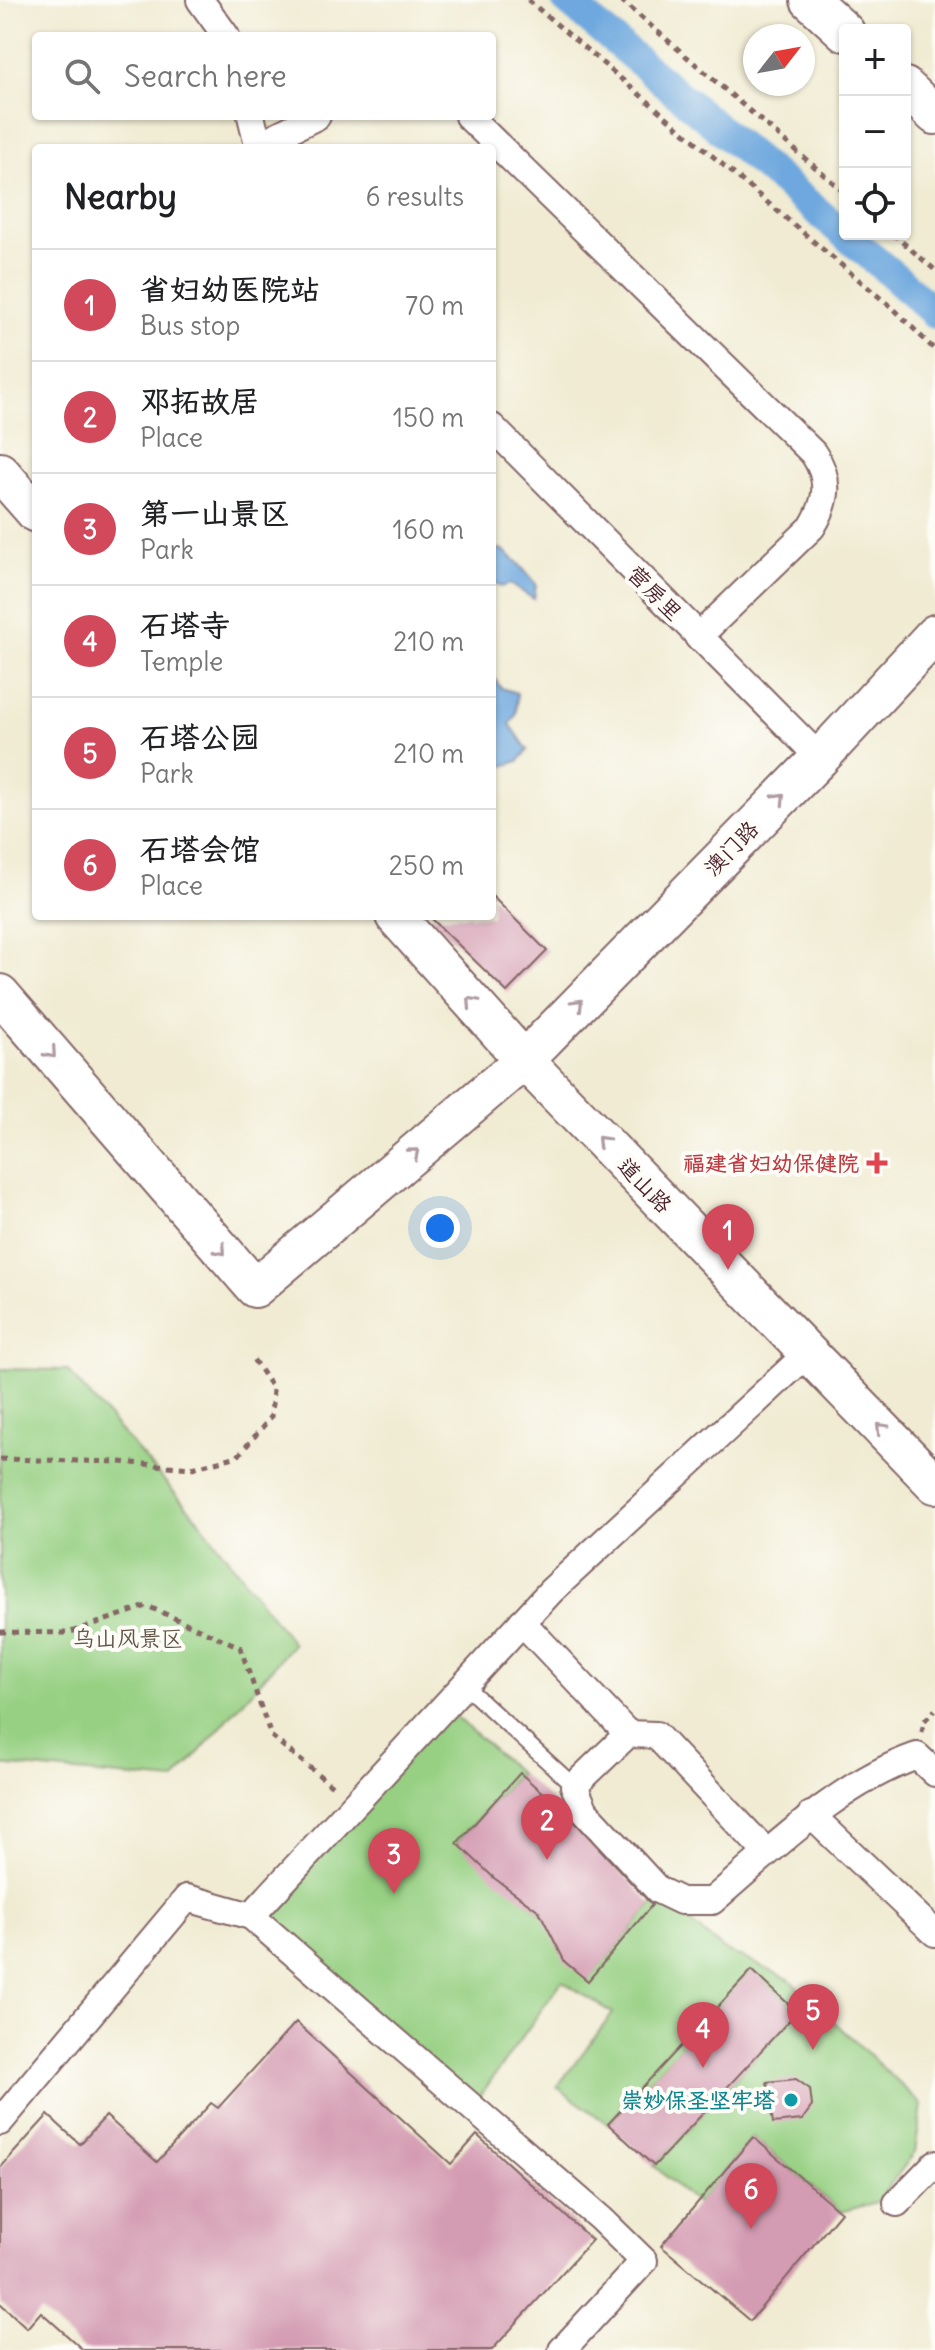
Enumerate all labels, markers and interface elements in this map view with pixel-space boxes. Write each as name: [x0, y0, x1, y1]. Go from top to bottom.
north arrow: [743, 24, 815, 96]
map controls: [839, 24, 911, 240]
button: +: [839, 24, 911, 96]
search box: [32, 32, 496, 120]
icon: search: [60, 54, 104, 98]
text: Search here: [124, 57, 287, 95]
button: −: [839, 96, 911, 168]
button: locate: [839, 168, 911, 240]
text: Nearby: [64, 175, 177, 218]
text: 6 results: [366, 180, 464, 213]
text: 省妇幼医院站: [140, 270, 320, 308]
text: 1: [85, 289, 95, 322]
text: 70 m: [405, 289, 464, 322]
text: Bus stop: [140, 309, 240, 342]
text: 邓拓故居: [140, 382, 260, 420]
text: 2: [83, 401, 97, 434]
text: 150 m: [393, 401, 464, 434]
text: Place: [140, 421, 203, 454]
text: 第一山景区: [140, 494, 290, 532]
text: 3: [83, 513, 97, 546]
text: 160 m: [393, 513, 464, 546]
text: Park: [140, 533, 194, 566]
street label: 营房里: [622, 560, 688, 626]
text: 石塔寺: [140, 606, 230, 644]
text: 4: [82, 625, 98, 658]
text: 210 m: [393, 625, 464, 658]
text: Temple: [140, 645, 223, 678]
text: 石塔公园: [140, 718, 260, 756]
text: 5: [83, 737, 97, 770]
text: 210 m: [393, 737, 464, 770]
text: Park: [140, 757, 194, 790]
one-way arrow: [771, 793, 785, 807]
street label: 澳门路: [698, 815, 764, 881]
text: 石塔会馆: [140, 830, 260, 868]
text: 6: [82, 849, 98, 882]
text: 250 m: [389, 849, 464, 882]
text: Place: [140, 869, 203, 902]
one-way arrow: [467, 996, 481, 1011]
one-way arrow: [569, 999, 583, 1013]
one-way arrow: [41, 1044, 56, 1058]
one-way arrow: [597, 1136, 612, 1150]
one-way arrow: [404, 1148, 419, 1163]
place label: 福建省妇幼保健院: [683, 1149, 859, 1177]
street label: 道山路: [612, 1152, 678, 1218]
marker: 福建省妇幼保健院: [866, 1152, 888, 1174]
pin: 1: [702, 1204, 754, 1270]
your location: [420, 1208, 460, 1248]
one-way arrow: [211, 1240, 226, 1255]
one-way arrow: [875, 1423, 890, 1437]
park label: 乌山风景区: [73, 1624, 183, 1652]
pin: 2: [521, 1794, 573, 1860]
pin: 3: [368, 1828, 420, 1894]
pin: 5: [787, 1984, 839, 2050]
pin: 4: [677, 2002, 729, 2068]
place label: 崇妙保圣坚牢塔: [621, 2086, 775, 2114]
marker: 崇妙保圣坚牢塔: [782, 2091, 800, 2109]
pin: 6: [725, 2163, 777, 2229]

